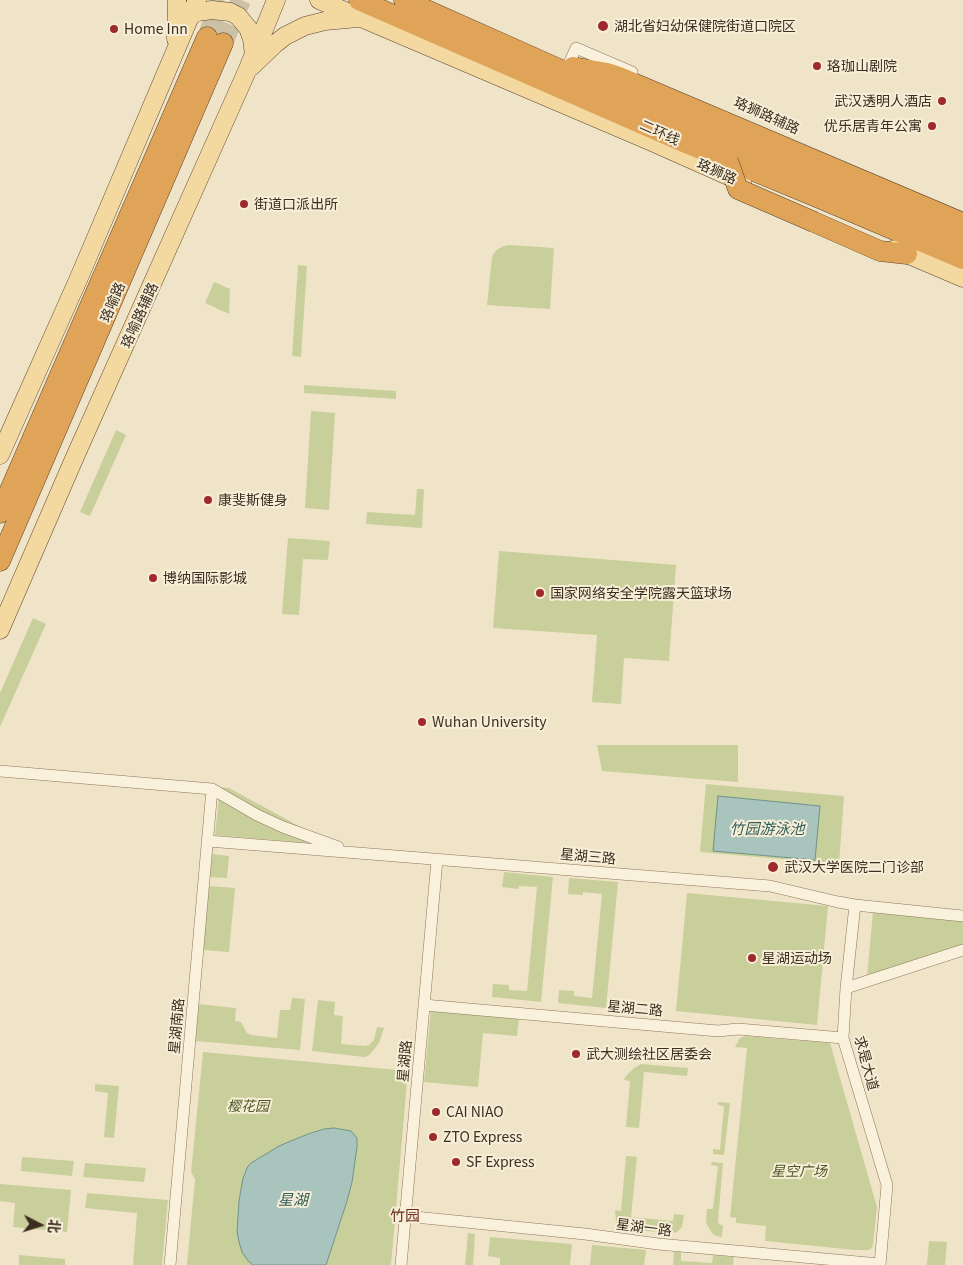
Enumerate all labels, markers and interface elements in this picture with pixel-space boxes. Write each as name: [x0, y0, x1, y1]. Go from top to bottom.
place label: 湖北省妇幼保健院街道口院区: [614, 18, 796, 34]
marker: 湖北省妇幼保健院街道口院区: [596, 19, 610, 33]
place label: Home Inn: [124, 21, 188, 37]
marker: Home Inn: [108, 23, 120, 35]
place label: 珞珈山剧院: [827, 58, 897, 74]
marker: 珞珈山剧院: [811, 60, 823, 72]
street label: 珞狮路辅路: [732, 93, 802, 137]
place label: 武汉透明人酒店: [834, 93, 932, 109]
marker: 武汉透明人酒店: [936, 95, 948, 107]
street label: 二环线: [637, 116, 683, 148]
place label: 优乐居青年公寓: [824, 118, 922, 134]
marker: 优乐居青年公寓: [926, 120, 938, 132]
street label: 珞狮路: [694, 155, 740, 187]
place label: 街道口派出所: [254, 196, 338, 212]
marker: 街道口派出所: [238, 198, 250, 210]
street label: 珞喻路: [96, 279, 128, 325]
street label: 珞喻路辅路: [117, 280, 161, 350]
place label: 康斐斯健身: [218, 492, 288, 508]
marker: 康斐斯健身: [202, 494, 214, 506]
place label: 博纳国际影城: [163, 570, 247, 586]
marker: 博纳国际影城: [147, 572, 159, 584]
place label: 国家网络安全学院露天篮球场: [550, 585, 732, 601]
marker: 国家网络安全学院露天篮球场: [534, 587, 546, 599]
place label: Wuhan University: [432, 714, 547, 730]
marker: Wuhan University: [416, 716, 428, 728]
water label: 竹园游泳池: [730, 819, 804, 837]
street label: 星湖三路: [559, 845, 617, 867]
place label: 武汉大学医院二门诊部: [784, 859, 924, 875]
marker: 武汉大学医院二门诊部: [766, 860, 780, 874]
place label: 星湖运动场: [762, 950, 832, 966]
marker: 星湖运动场: [746, 952, 758, 964]
street label: 星湖南路: [165, 997, 187, 1055]
street label: 星湖二路: [606, 997, 664, 1019]
street label: 求是大道: [852, 1034, 882, 1092]
street label: 星湖路: [394, 1039, 414, 1083]
place label: 武大测绘社区居委会: [586, 1046, 712, 1062]
marker: 武大测绘社区居委会: [570, 1048, 582, 1060]
park label: 樱花园: [227, 1098, 269, 1114]
place label: CAI NIAO: [446, 1104, 504, 1120]
marker: CAI NIAO: [430, 1106, 442, 1118]
place label: ZTO Express: [443, 1129, 522, 1145]
marker: ZTO Express: [427, 1131, 439, 1143]
place label: SF Express: [466, 1154, 535, 1170]
marker: SF Express: [450, 1156, 462, 1168]
park label: 星空广场: [771, 1163, 827, 1179]
water label: 星湖: [278, 1190, 308, 1208]
north arrow: [15, 1200, 65, 1250]
district label: 竹园: [390, 1206, 420, 1224]
street label: 星湖一路: [615, 1215, 673, 1239]
text: 北: [44, 1218, 66, 1234]

